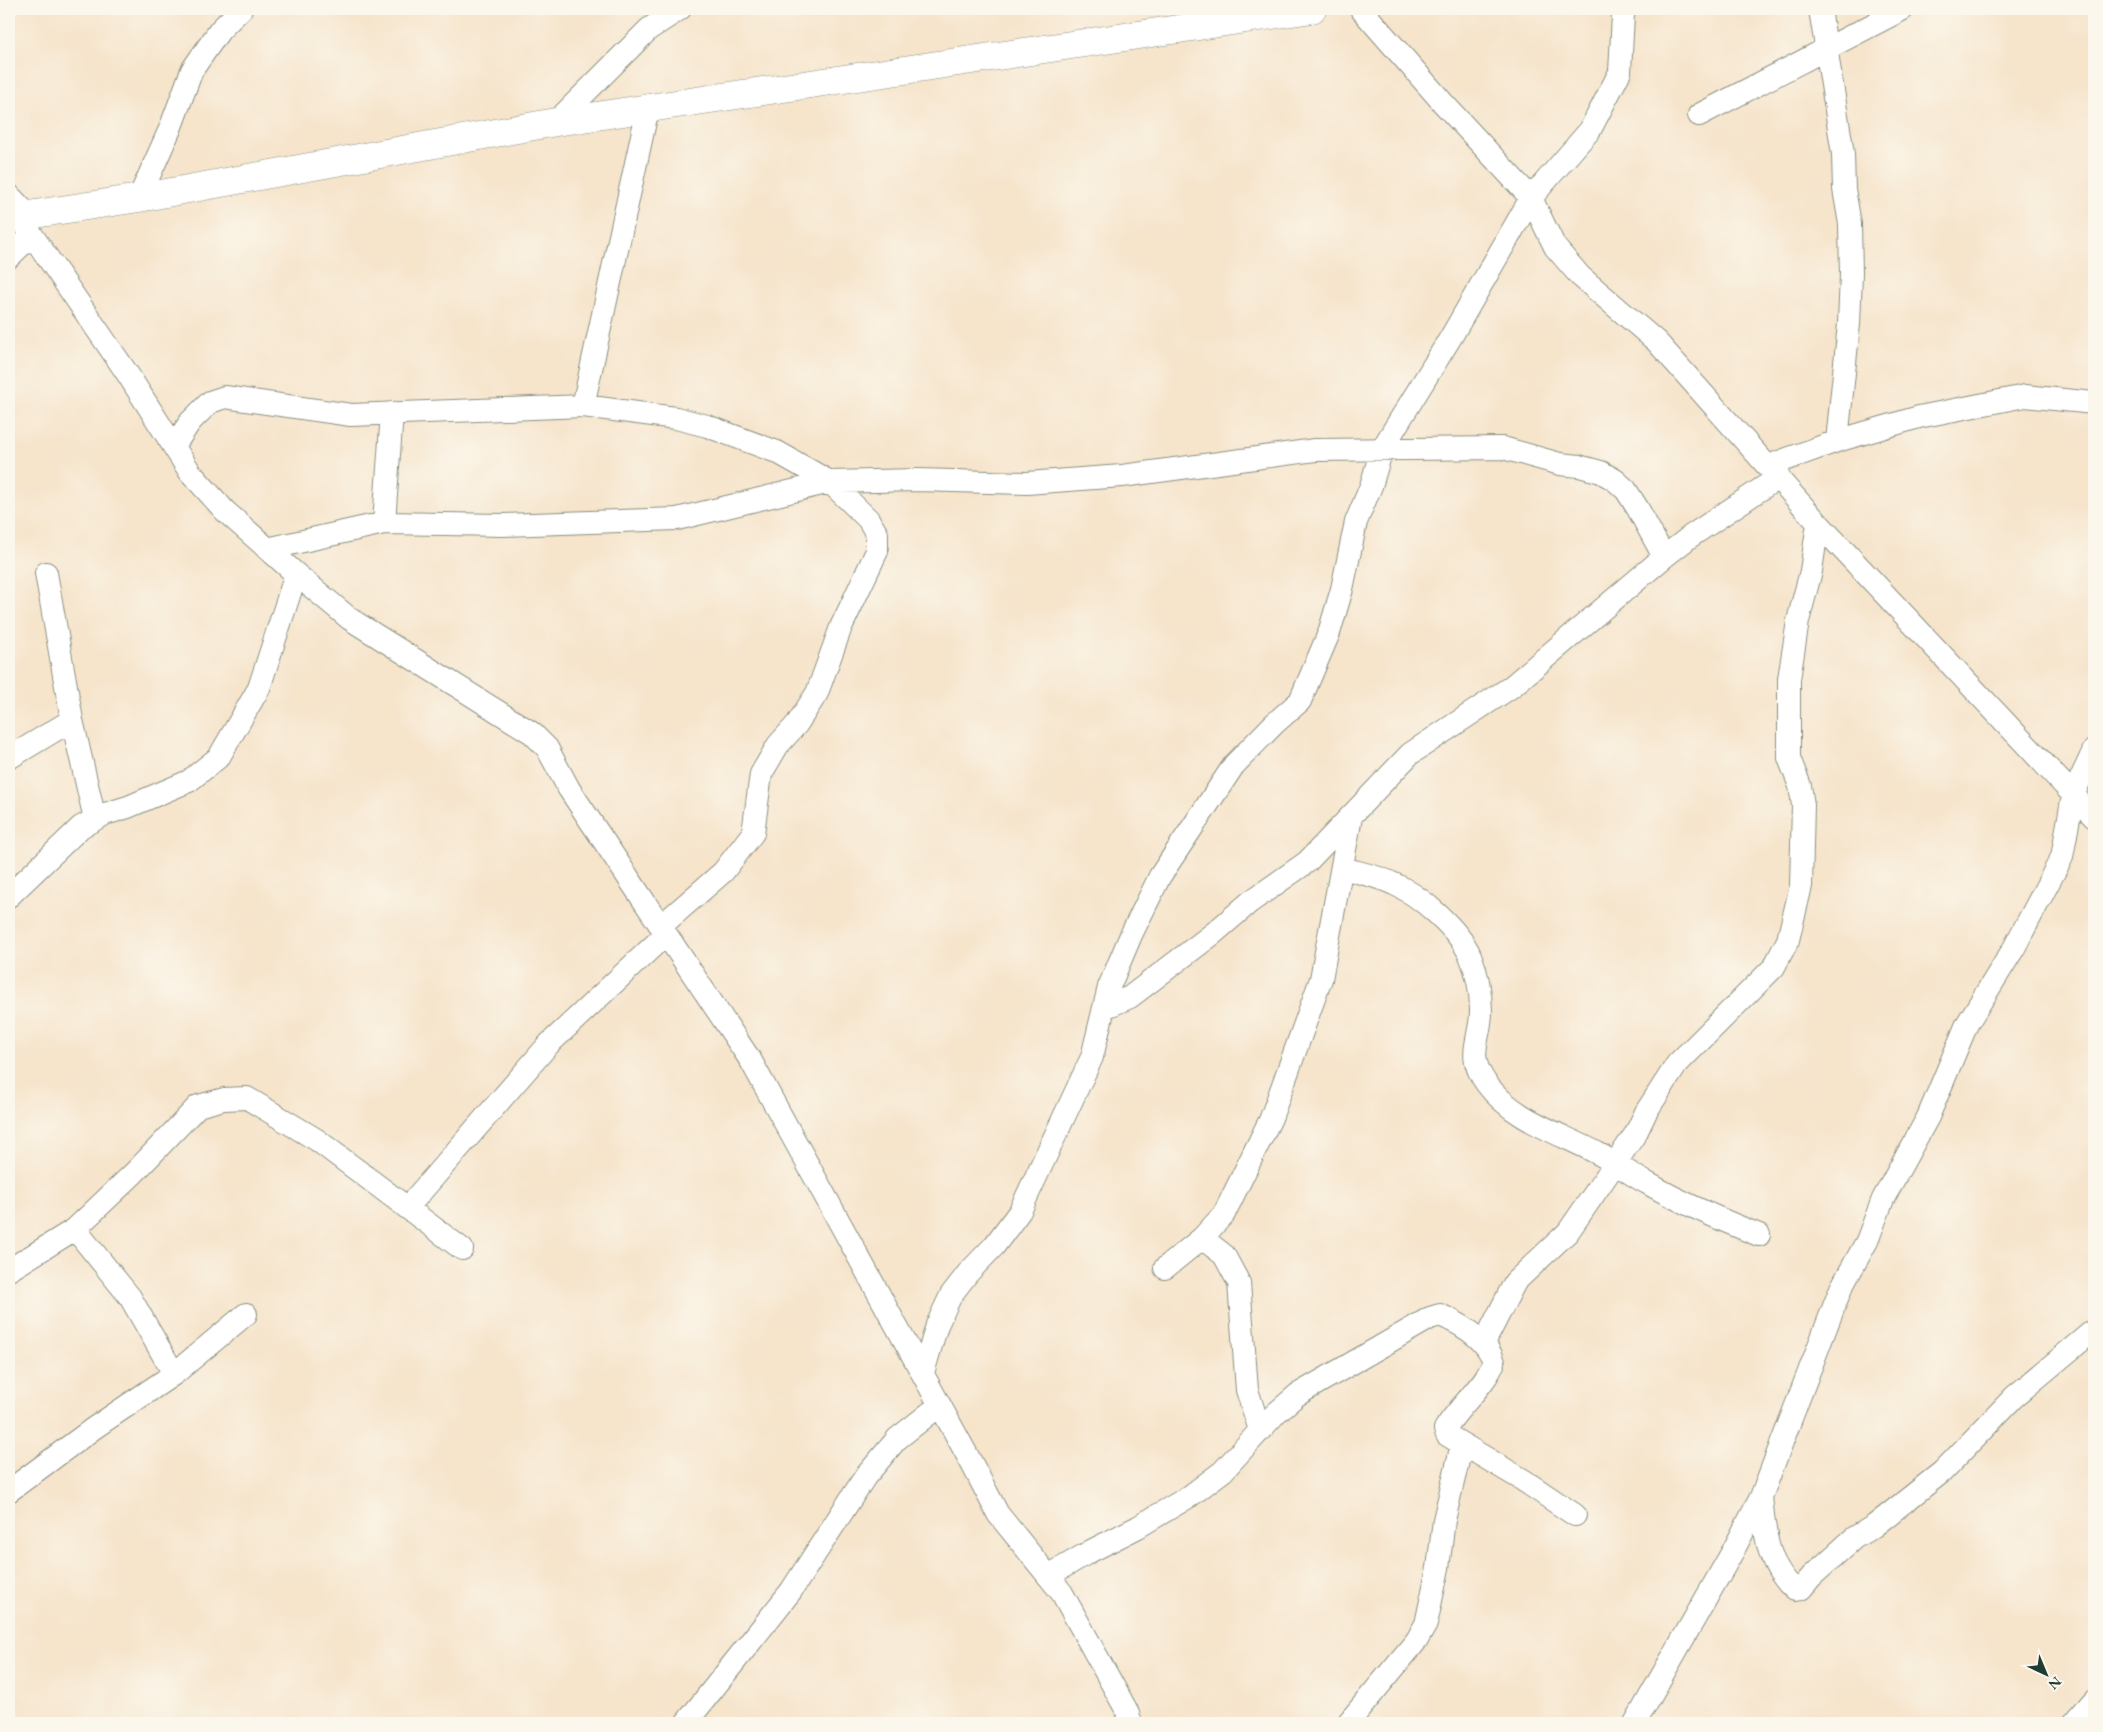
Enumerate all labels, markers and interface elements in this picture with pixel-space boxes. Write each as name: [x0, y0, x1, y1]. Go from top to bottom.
north arrow: [2020, 1650, 2070, 1700]
text: N: [2044, 1673, 2065, 1694]

